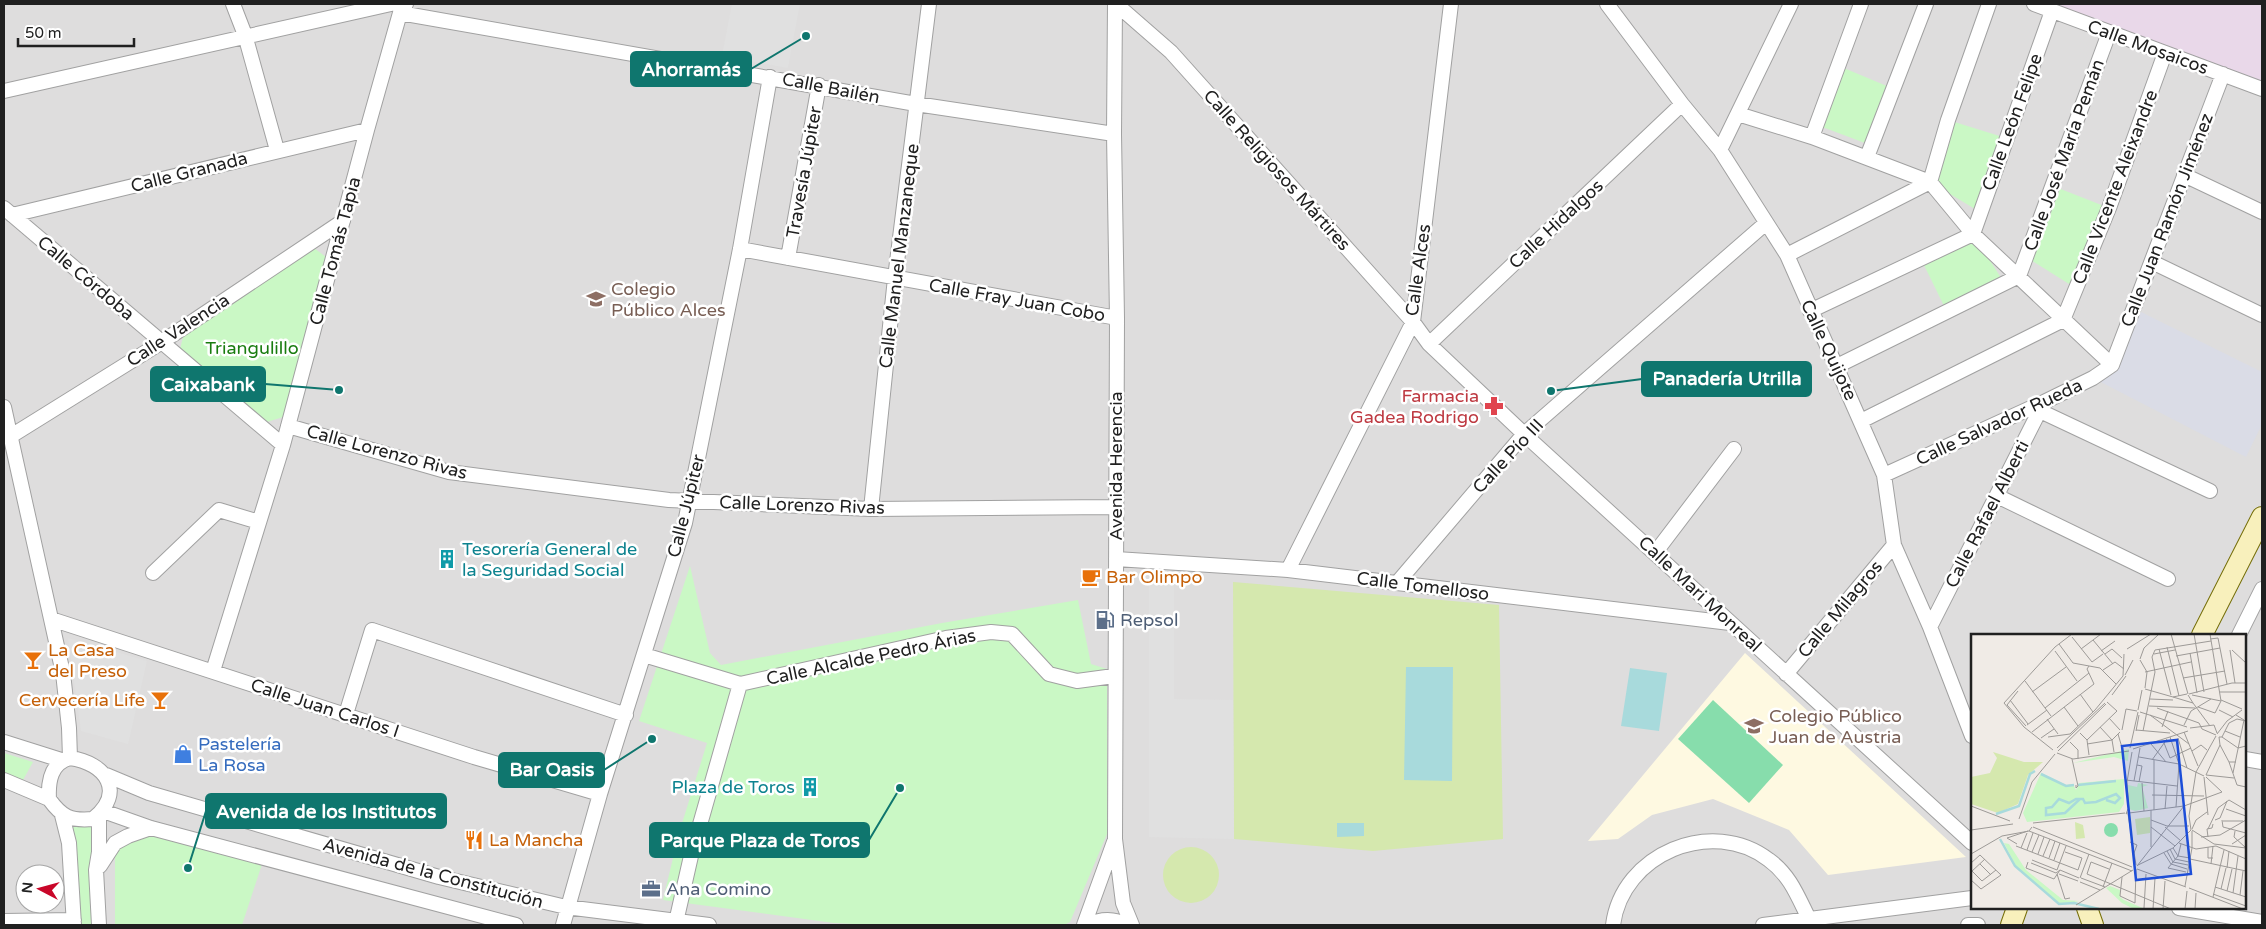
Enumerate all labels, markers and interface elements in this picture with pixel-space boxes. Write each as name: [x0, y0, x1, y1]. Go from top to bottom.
scale bar: [18, 15, 134, 47]
street label: Calle Mosaicos: [2085, 15, 2211, 79]
text: 50 m: [25, 24, 62, 42]
street label: Calle León Felipe: [1977, 50, 2047, 194]
callout: Ahorramás: [631, 52, 751, 86]
street label: Calle José María Pemán: [2019, 56, 2109, 254]
text: Ahorramás: [641, 59, 741, 81]
street label: Calle Bailén: [780, 68, 882, 108]
street label: Calle Religiosos Mártires: [1199, 85, 1355, 255]
street label: Calle Vicente Aleixandre: [2068, 87, 2162, 287]
street label: Travesía Júpiter: [782, 104, 826, 240]
street label: Calle Juan Ramón Jiménez: [2116, 110, 2218, 330]
street label: Calle Manuel Manzaneque: [874, 142, 924, 370]
street label: Calle Granada: [128, 147, 250, 197]
street label: Calle Tomás Tapia: [305, 174, 365, 328]
street label: Calle Hidalgos: [1504, 175, 1608, 273]
street label: Calle Alces: [1401, 223, 1435, 317]
street label: Calle Córdoba: [33, 231, 139, 325]
street label: Calle Fray Juan Cobo: [927, 274, 1107, 326]
place label: Colegio Público Alces: [611, 278, 726, 321]
school or university icon: Colegio Público Alces: [585, 288, 607, 310]
street label: Calle Valencia: [123, 289, 233, 371]
street label: Calle Quijote: [1796, 296, 1862, 404]
park label: Triangulillo: [205, 337, 299, 359]
callout: Panadería Utrilla: [1642, 362, 1811, 396]
callout: Caixabank: [151, 367, 265, 401]
text: Panadería Utrilla: [1652, 368, 1802, 390]
text: Caixabank: [161, 374, 256, 396]
street label: Calle Salvador Rueda: [1912, 374, 2086, 470]
place label: Farmacia Gadea Rodrigo: [1350, 385, 1479, 428]
street label: Avenida Herencia: [1105, 391, 1127, 541]
pharmacy icon: Farmacia Gadea Rodrigo: [1483, 395, 1505, 417]
street label: Calle Pío III: [1468, 414, 1548, 498]
street label: Calle Lorenzo Rivas: [304, 420, 470, 484]
street label: Calle Rafael Alberti: [1940, 436, 2034, 592]
street label: Calle Júpiter: [663, 452, 709, 560]
street label: Calle Lorenzo Rivas: [719, 491, 885, 519]
street label: Calle Mari Monreal: [1634, 531, 1766, 657]
place label: Tesorería General de la Seguridad Social: [462, 538, 637, 581]
building icon: Tesorería General de la Seguridad Social: [436, 548, 458, 570]
street label: Calle Milagros: [1793, 556, 1887, 662]
cafe icon: Bar Olimpo: [1080, 566, 1102, 588]
place label: Bar Olimpo: [1106, 566, 1202, 588]
street label: Calle Tomelloso: [1355, 567, 1491, 605]
fuel station icon: Repsol: [1094, 609, 1116, 631]
place label: Repsol: [1120, 609, 1178, 631]
street label: Calle Alcalde Pedro Árias: [764, 624, 978, 690]
inset map: [1971, 634, 2246, 909]
place label: La Casa del Preso: [48, 639, 127, 682]
bar icon: La Casa del Preso: [22, 649, 44, 671]
street label: Calle Juan Carlos I: [248, 674, 402, 742]
place label: Cervecería Life: [19, 689, 145, 711]
bar icon: Cervecería Life: [149, 689, 171, 711]
place label: Colegio Público Juan de Austria: [1769, 705, 1902, 748]
school or university icon: Colegio Público Juan de Austria: [1743, 715, 1765, 737]
place label: Pastelería La Rosa: [198, 733, 281, 776]
shop icon: Pastelería La Rosa: [172, 743, 194, 765]
callout: Bar Oasis: [499, 753, 604, 787]
text: Bar Oasis: [510, 759, 594, 781]
place label: Plaza de Toros: [671, 776, 795, 798]
building icon: Plaza de Toros: [799, 776, 821, 798]
callout: Avenida de los Institutos: [206, 794, 446, 828]
text: Avenida de los Institutos: [216, 801, 436, 823]
callout: Parque Plaza de Toros: [650, 823, 869, 857]
restaurant icon: La Mancha: [463, 829, 485, 851]
place label: La Mancha: [489, 829, 583, 851]
text: Parque Plaza de Toros: [660, 830, 860, 853]
street label: Avenida de la Constitución: [320, 833, 546, 913]
north arrow: [15, 864, 65, 914]
office icon: Ana Comino: [640, 878, 662, 900]
place label: Ana Comino: [666, 878, 771, 900]
text: N: [19, 881, 37, 894]

